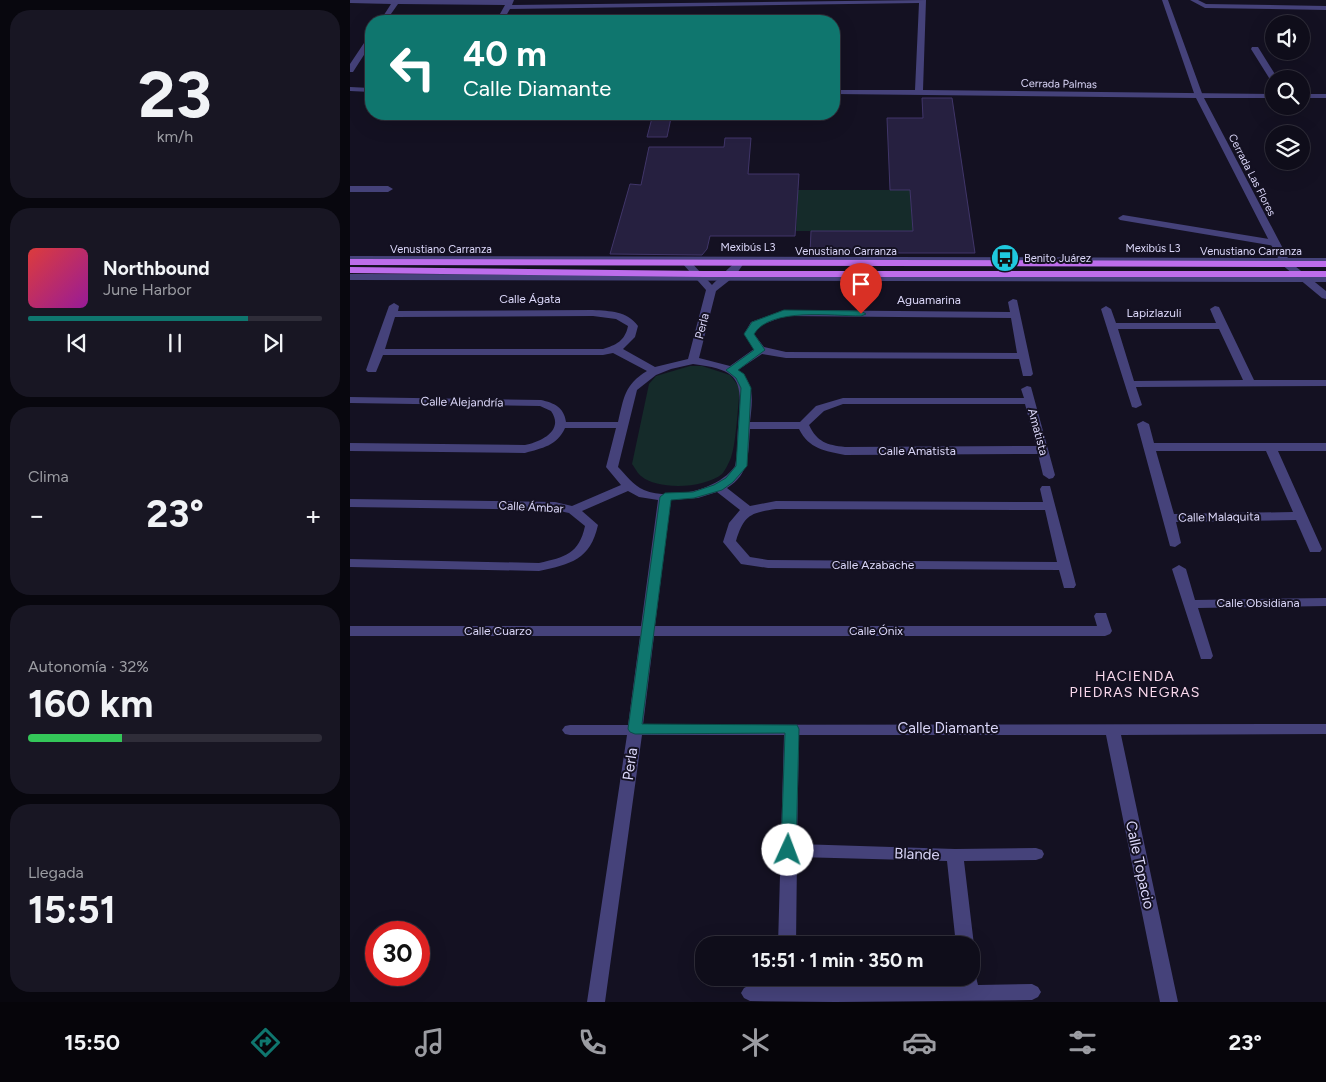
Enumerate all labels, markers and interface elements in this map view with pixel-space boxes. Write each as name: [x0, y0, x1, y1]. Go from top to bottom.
map controls: [1265, 15, 1310, 170]
button: sound: [1265, 15, 1310, 60]
text: 40 m: [463, 33, 547, 75]
icon: left: [380, 35, 445, 100]
text: 23: [138, 55, 212, 133]
button: search: [1265, 70, 1310, 115]
text: Calle Diamante: [463, 75, 611, 102]
street label: Cerrada Palmas: [1021, 77, 1097, 91]
button: layers: [1265, 125, 1310, 170]
text: km/h: [157, 127, 193, 146]
street label: Cerrada Las Flores: [1226, 132, 1278, 218]
street label: Mexibús L3: [720, 241, 776, 254]
street label: Mexibús L3: [1125, 242, 1181, 255]
street label: Venustiano Carranza: [390, 243, 492, 256]
bus stop icon: Benito Juárez: [990, 243, 1020, 273]
street label: Venustiano Carranza: [795, 245, 897, 258]
street label: Venustiano Carranza: [1200, 245, 1302, 258]
place label: Benito Juárez: [1024, 252, 1091, 265]
text: Northbound: [103, 257, 210, 280]
pin: [840, 263, 882, 314]
icon: arrive: [847, 270, 875, 298]
text: June Harbor: [103, 280, 191, 299]
street label: Calle Ágata: [499, 292, 561, 306]
street label: Aguamarina: [897, 293, 961, 307]
street label: Lapizlazuli: [1127, 306, 1181, 320]
street label: Perla: [692, 312, 712, 340]
icon: previous: [63, 329, 91, 357]
icon: pause: [161, 329, 189, 357]
icon: next: [259, 329, 287, 357]
street label: Calle Alejandría: [420, 394, 504, 410]
street label: Amatista: [1025, 407, 1051, 457]
street label: Calle Amatista: [878, 444, 956, 458]
text: Clima: [28, 467, 69, 486]
text: 23°: [146, 491, 204, 537]
text: −: [28, 498, 45, 532]
text: +: [305, 498, 322, 532]
street label: Calle Ámbar: [498, 498, 564, 516]
street label: Calle Malaquita: [1178, 509, 1260, 525]
street label: Calle Azabache: [832, 558, 915, 572]
street label: Calle Obsidiana: [1216, 596, 1300, 610]
street label: Calle Cuarzo: [464, 624, 532, 638]
street label: Calle Ónix: [849, 624, 903, 638]
text: Autonomía · 32%: [28, 657, 149, 676]
district label: HACIENDA PIEDRAS NEGRAS: [1070, 668, 1200, 701]
text: 160 km: [28, 681, 153, 727]
street label: Calle Diamante: [897, 719, 999, 737]
street label: Perla: [619, 747, 641, 781]
street label: Calle Topacio: [1122, 819, 1158, 911]
position arrow: [761, 823, 813, 875]
street label: Blande: [894, 844, 940, 864]
text: Llegada: [28, 863, 84, 882]
text: 15:51: [28, 887, 116, 933]
speed limit sign: 30: [365, 921, 430, 986]
text: 15:51 · 1 min · 350 m: [752, 949, 923, 972]
icon: directions: [248, 1025, 283, 1060]
icon: music: [412, 1025, 447, 1060]
icon: phone: [575, 1025, 610, 1060]
icon: climate: [738, 1025, 773, 1060]
icon: car: [902, 1025, 937, 1060]
icon: filters: [1065, 1025, 1100, 1060]
text: 15:50: [64, 1029, 120, 1056]
text: 23°: [1228, 1029, 1262, 1056]

